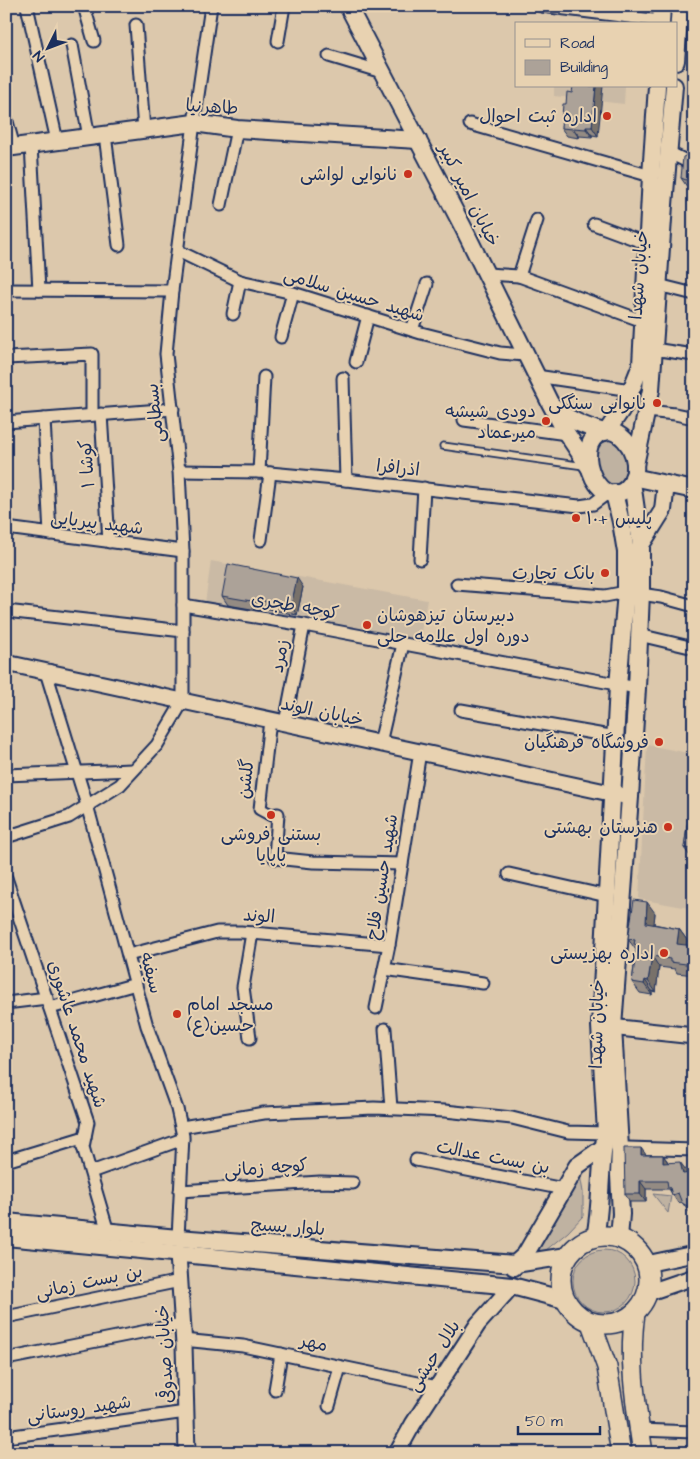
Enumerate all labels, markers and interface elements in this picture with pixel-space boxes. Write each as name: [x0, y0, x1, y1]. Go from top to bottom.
north arrow: [22, 22, 72, 72]
legend: [515, 22, 678, 88]
text: Road: [560, 33, 595, 54]
text: N: [29, 46, 49, 66]
text: Building: [560, 57, 608, 79]
street label: طاهرنیا: [185, 93, 239, 121]
place label: اداره ثبت احوال: [479, 104, 597, 129]
marker: اداره ثبت احوال: [601, 110, 613, 122]
street label: خیابان امیر کبیر: [431, 137, 506, 251]
place label: نانوایی لواشی: [300, 162, 398, 187]
marker: نانوایی لواشی: [402, 168, 414, 180]
street label: خیابان شهدا: [623, 229, 655, 321]
street label: شهید حسین سلامی: [281, 262, 427, 328]
street label: بسطامی: [139, 382, 171, 444]
place label: نانوایی سنگکی: [548, 391, 647, 416]
marker: نانوایی سنگکی: [651, 397, 663, 409]
place label: دودی شیشه میرعماد: [445, 399, 536, 445]
marker: دودی شیشه میرعماد: [540, 415, 552, 427]
street label: کوشا ۱: [73, 439, 101, 489]
street label: اذرافرا: [375, 453, 421, 483]
street label: شهید پیریایی: [49, 505, 145, 541]
place label: پلیس +۱۰: [586, 506, 652, 531]
marker: پلیس +۱۰: [570, 512, 582, 524]
place label: بانک تجارت: [512, 561, 595, 586]
marker: بانک تجارت: [599, 567, 611, 579]
street label: کوچه طجری: [249, 586, 341, 626]
place label: دبیرستان تیزهوشان دوره اول علامه حلی: [377, 603, 530, 649]
marker: دبیرستان تیزهوشان دوره اول علامه حلی: [361, 619, 373, 631]
street label: زمرد: [265, 637, 295, 675]
street label: خیابان الوند: [278, 691, 366, 733]
place label: فروشگاه فرهنگیان: [524, 730, 649, 755]
marker: فروشگاه فرهنگیان: [653, 736, 665, 748]
street label: گلشن: [231, 757, 261, 800]
marker: بستنی فروشی پاپایا: [265, 809, 277, 821]
street label: شهید حسین فلاح: [360, 812, 404, 942]
place label: هنرستان بهشتی: [544, 815, 658, 840]
marker: هنرستان بهشتی: [662, 821, 674, 833]
place label: بستنی فروشی پاپایا: [221, 822, 321, 868]
street label: الوند: [242, 902, 276, 930]
place label: اداره بهزیستی: [550, 941, 654, 966]
marker: اداره بهزیستی: [658, 947, 670, 959]
street label: سیفیه: [133, 949, 169, 997]
street label: شهید محمد عاشوری: [41, 957, 113, 1111]
street label: خیابان شهدا: [584, 979, 610, 1069]
place label: مسجد امام حسین(ع): [187, 992, 273, 1038]
marker: مسجد امام حسین(ع): [171, 1008, 183, 1020]
street label: بن بست عدالت: [434, 1134, 552, 1180]
street label: کوچه زمانی: [223, 1153, 309, 1183]
street label: بلوار بسیج: [250, 1212, 326, 1242]
street label: بن بست زمانی: [33, 1258, 145, 1306]
street label: خیابان صدوقی: [150, 1304, 180, 1404]
street label: بلال حبشی: [402, 1315, 466, 1397]
street label: مهر: [296, 1328, 330, 1358]
street label: شهید روستانی: [25, 1389, 133, 1429]
scale bar: [518, 1404, 600, 1436]
text: 50 m: [525, 1411, 563, 1432]

